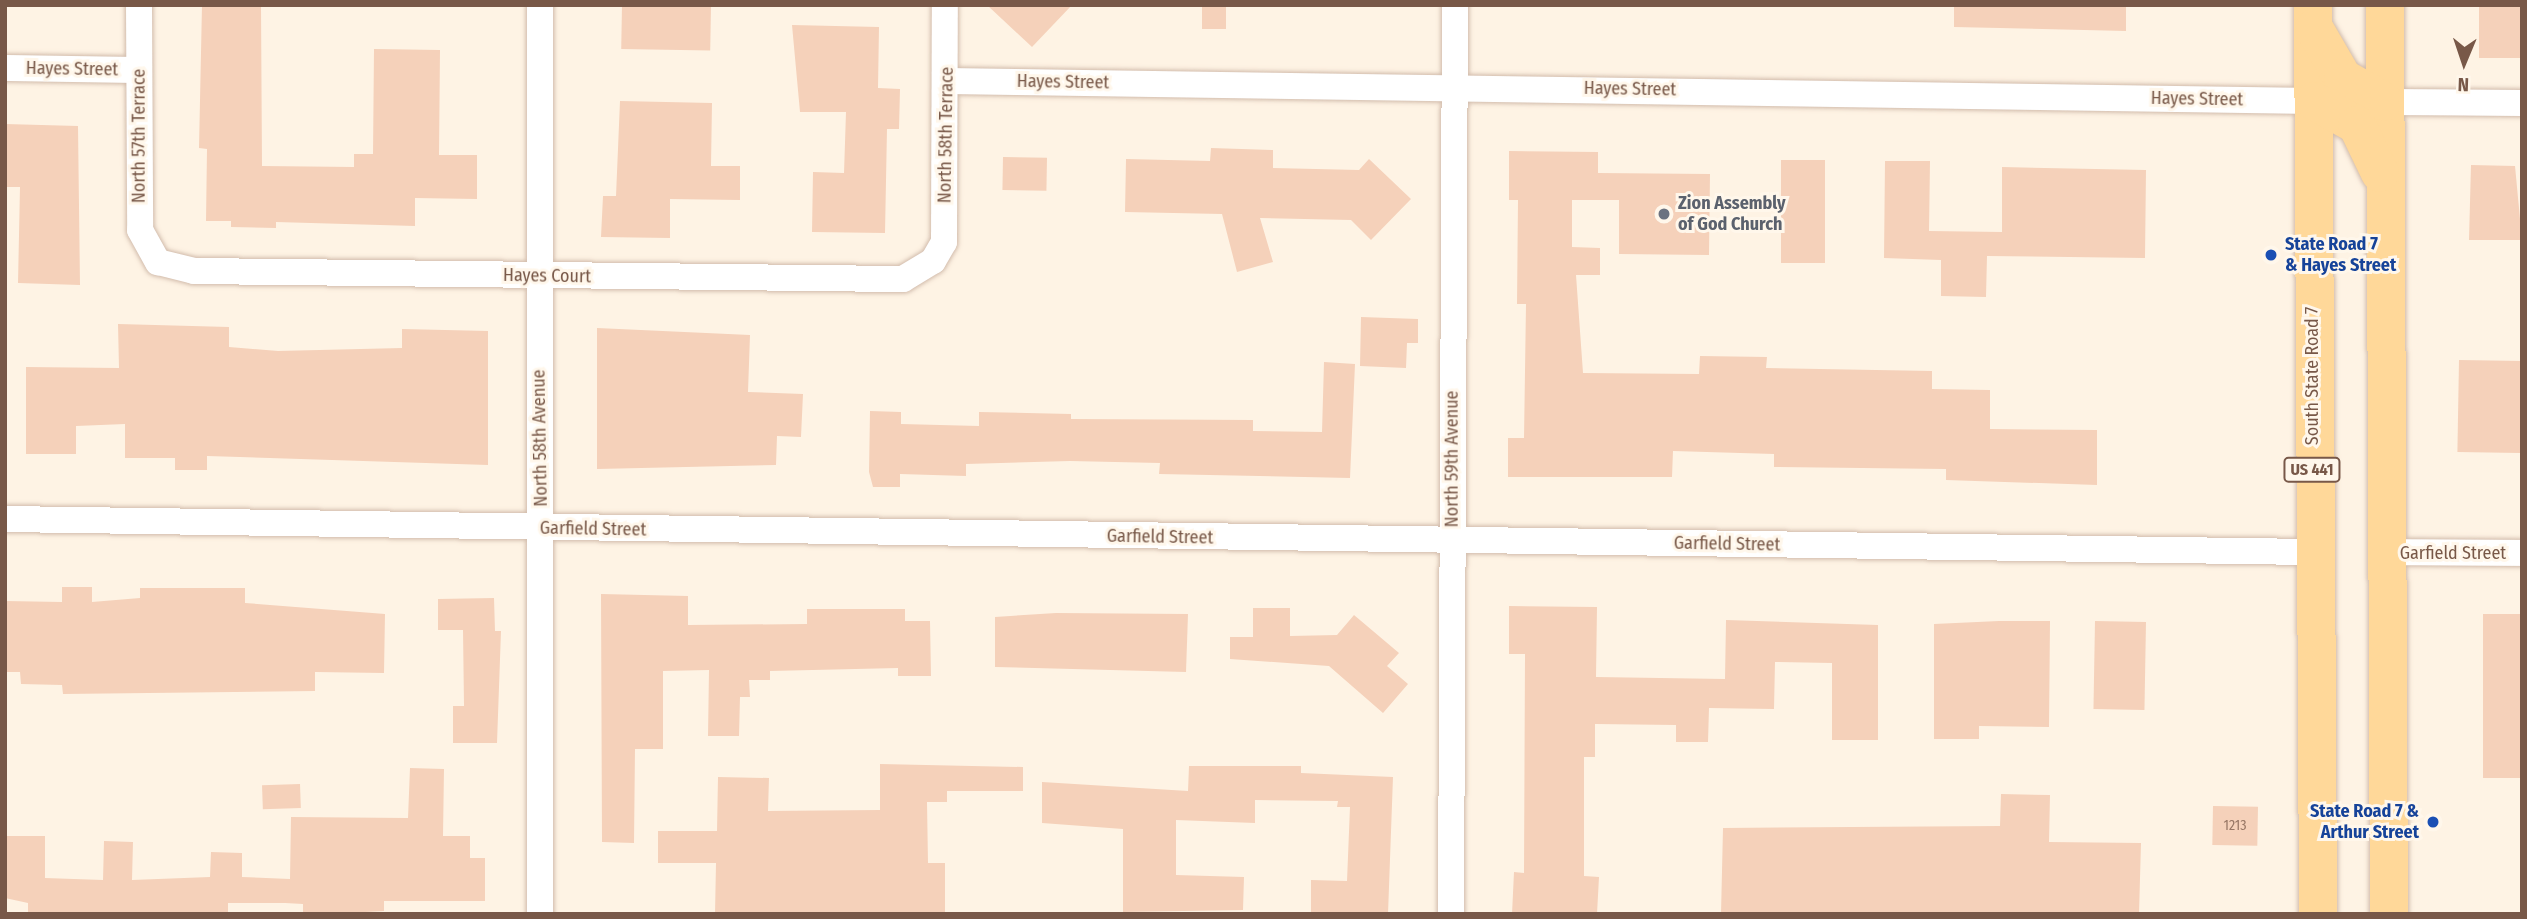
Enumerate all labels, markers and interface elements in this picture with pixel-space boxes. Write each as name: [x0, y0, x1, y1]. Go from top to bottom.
north arrow: [2429, 28, 2499, 98]
street label: Hayes Street: [26, 57, 118, 81]
street label: North 58th Terrace: [934, 67, 958, 203]
street label: North 57th Terrace: [128, 69, 150, 203]
street label: Hayes Street: [1017, 70, 1109, 94]
text: N: [2457, 73, 2469, 96]
street label: Hayes Street: [1584, 77, 1676, 101]
street label: Hayes Street: [2151, 87, 2243, 111]
place label: Zion Assembly of God Church: [1678, 193, 1786, 235]
marker: Zion Assembly of God Church: [1656, 206, 1672, 222]
place label: State Road 7 & Hayes Street: [2285, 234, 2396, 276]
marker: State Road 7 & Hayes Street: [2263, 247, 2279, 263]
street label: Hayes Court: [503, 264, 591, 288]
street label: South State Road 7: [2301, 307, 2323, 445]
street label: North 58th Avenue: [528, 369, 552, 507]
street label: North 59th Avenue: [1441, 391, 1463, 527]
road number: US 441: [2282, 457, 2342, 482]
street label: Garfield Street: [540, 517, 646, 541]
street label: Garfield Street: [1107, 525, 1213, 549]
street label: Garfield Street: [1674, 532, 1780, 556]
street label: Garfield Street: [2400, 542, 2506, 564]
place label: State Road 7 & Arthur Street: [2310, 801, 2419, 844]
marker: State Road 7 & Arthur Street: [2425, 814, 2441, 830]
house number: 1213: [2223, 818, 2247, 834]

